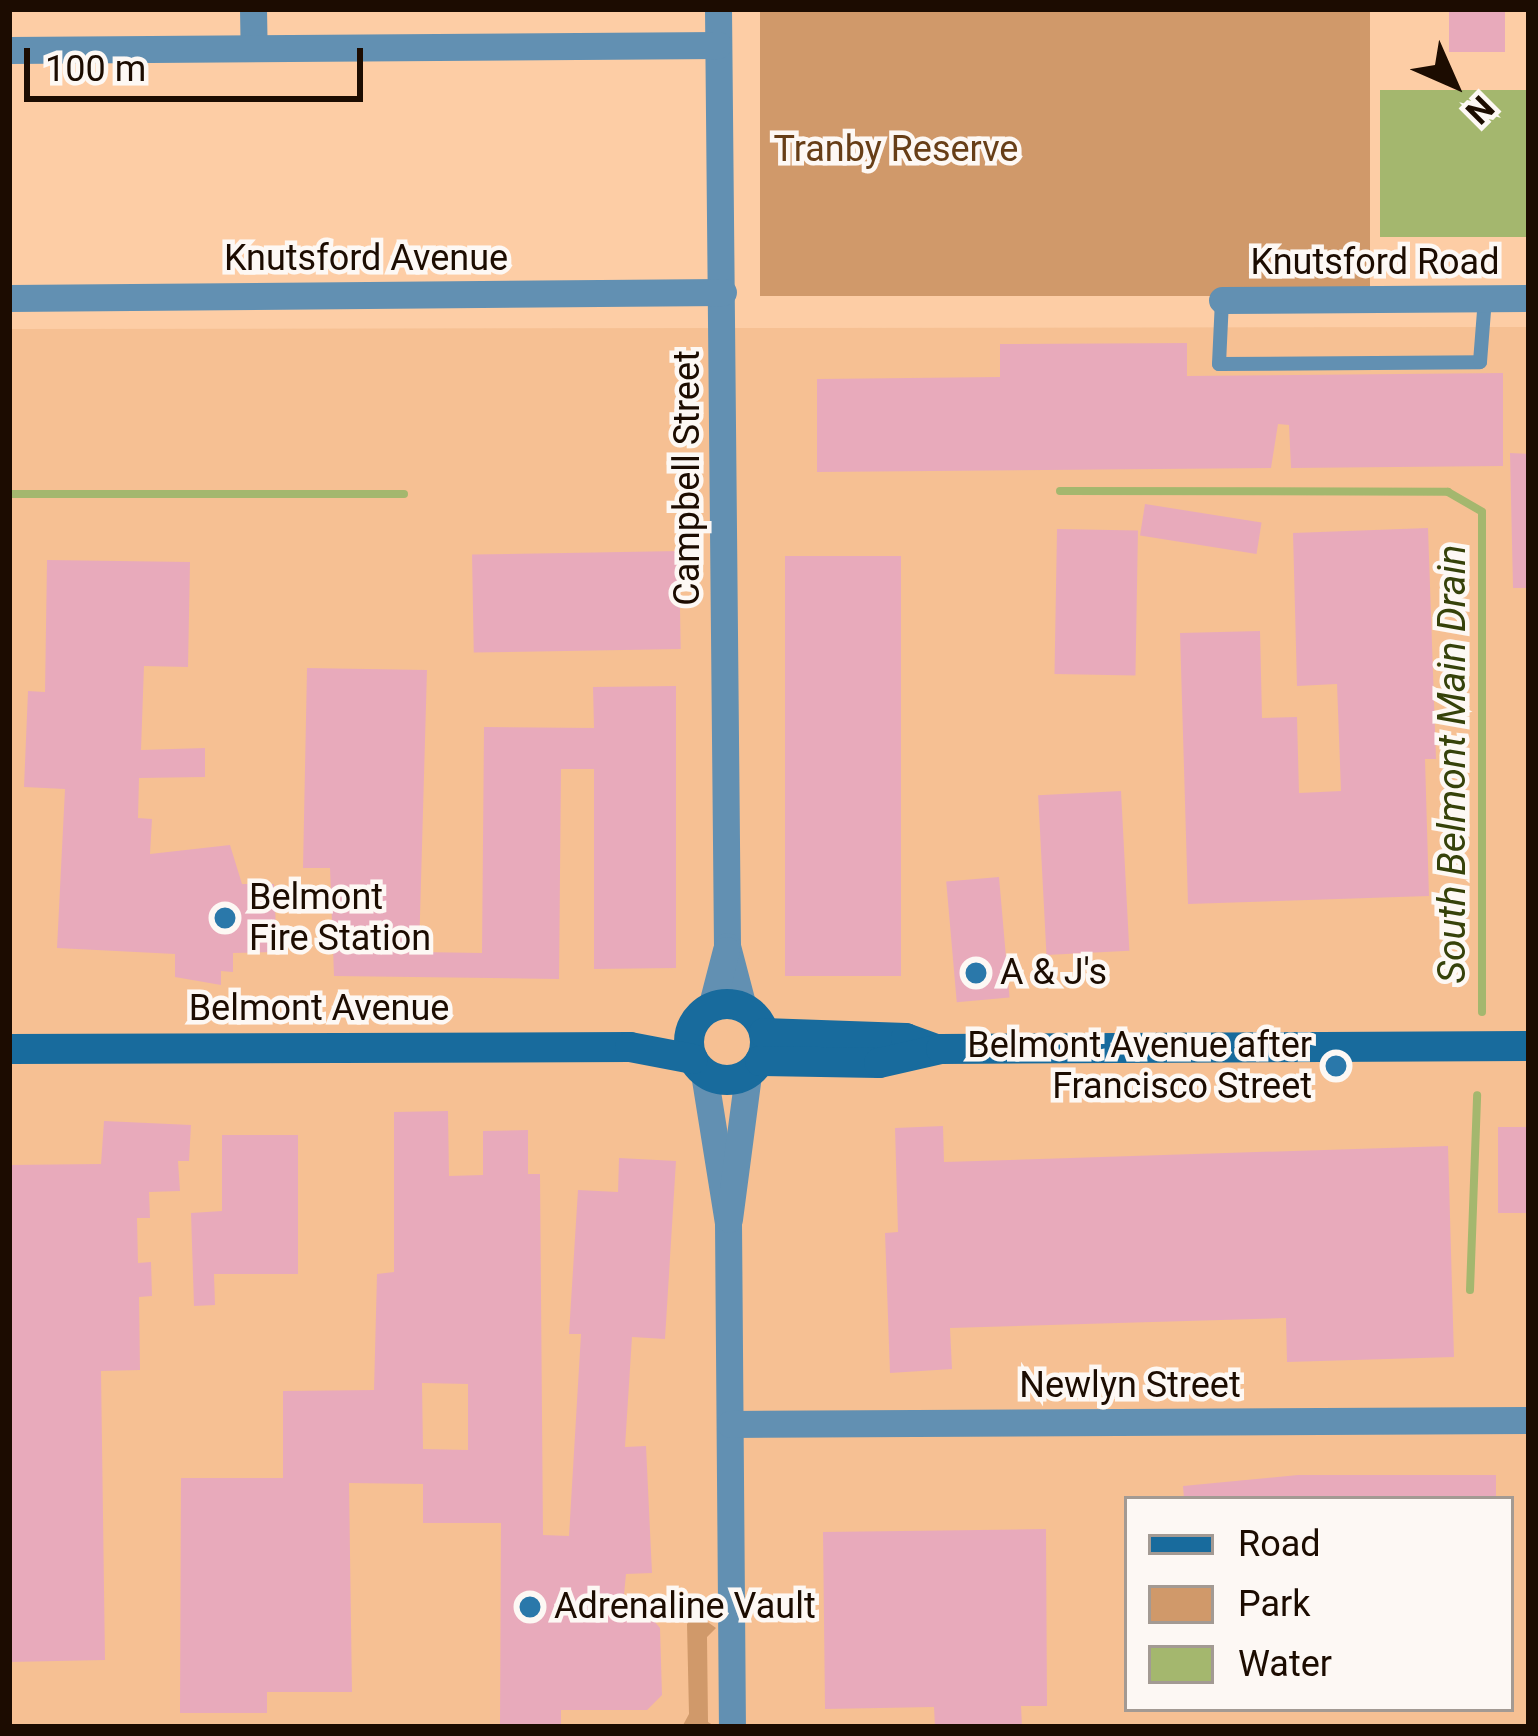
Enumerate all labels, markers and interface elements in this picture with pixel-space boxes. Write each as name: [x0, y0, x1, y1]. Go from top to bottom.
scale bar: [30, 24, 369, 98]
north arrow: [1394, 24, 1514, 144]
text: 100 m: [45, 48, 146, 90]
text: N: [1458, 88, 1502, 132]
park label: Tranby Reserve: [774, 128, 1018, 172]
street label: Knutsford Avenue: [224, 237, 508, 281]
street label: Knutsford Road: [1250, 241, 1500, 285]
street label: Campbell Street: [666, 350, 710, 606]
water label: South Belmont Main Drain: [1429, 545, 1475, 983]
place label: Belmont Fire Station: [249, 875, 431, 960]
marker: Belmont Fire Station: [212, 905, 238, 931]
place label: A & J's: [1000, 951, 1107, 995]
marker: A & J's: [963, 960, 989, 986]
street label: Belmont Avenue: [189, 987, 449, 1031]
place label: Belmont Avenue after Francisco Street: [967, 1023, 1312, 1108]
marker: Belmont Avenue after Francisco Street: [1323, 1053, 1349, 1079]
street label: Newlyn Street: [1019, 1364, 1241, 1408]
legend: [1124, 1496, 1514, 1712]
text: Road: [1238, 1523, 1321, 1565]
text: Park: [1238, 1583, 1311, 1625]
place label: Adrenaline Vault: [554, 1585, 816, 1629]
marker: Adrenaline Vault: [517, 1594, 543, 1620]
text: Water: [1238, 1643, 1332, 1685]

